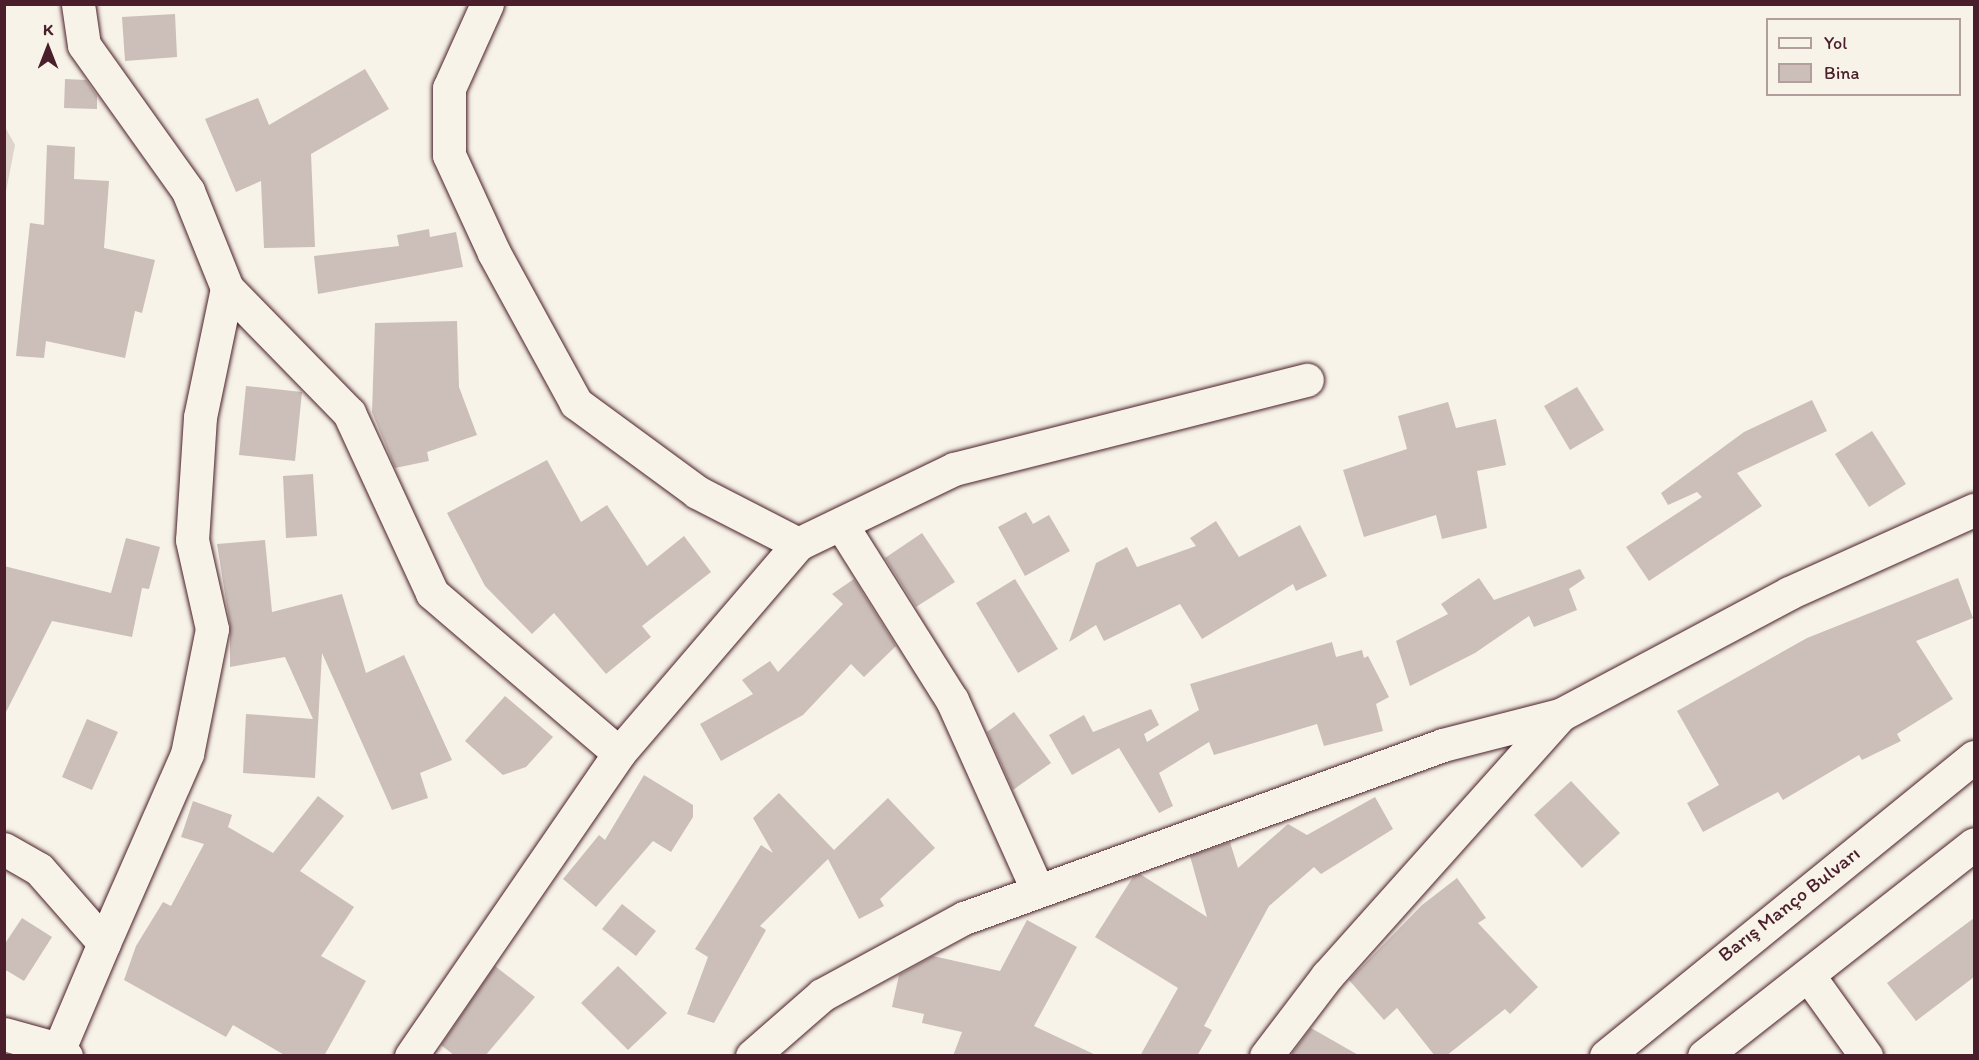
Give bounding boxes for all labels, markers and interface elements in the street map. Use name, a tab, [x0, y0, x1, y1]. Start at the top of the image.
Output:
north arrow	[18, 18, 78, 78]
legend	[1766, 18, 1961, 96]
text: K	[43, 20, 53, 39]
text: Yol	[1824, 32, 1847, 54]
text: Bina	[1824, 62, 1859, 84]
street label: Barış Manço Bulvarı	[1713, 841, 1865, 967]

